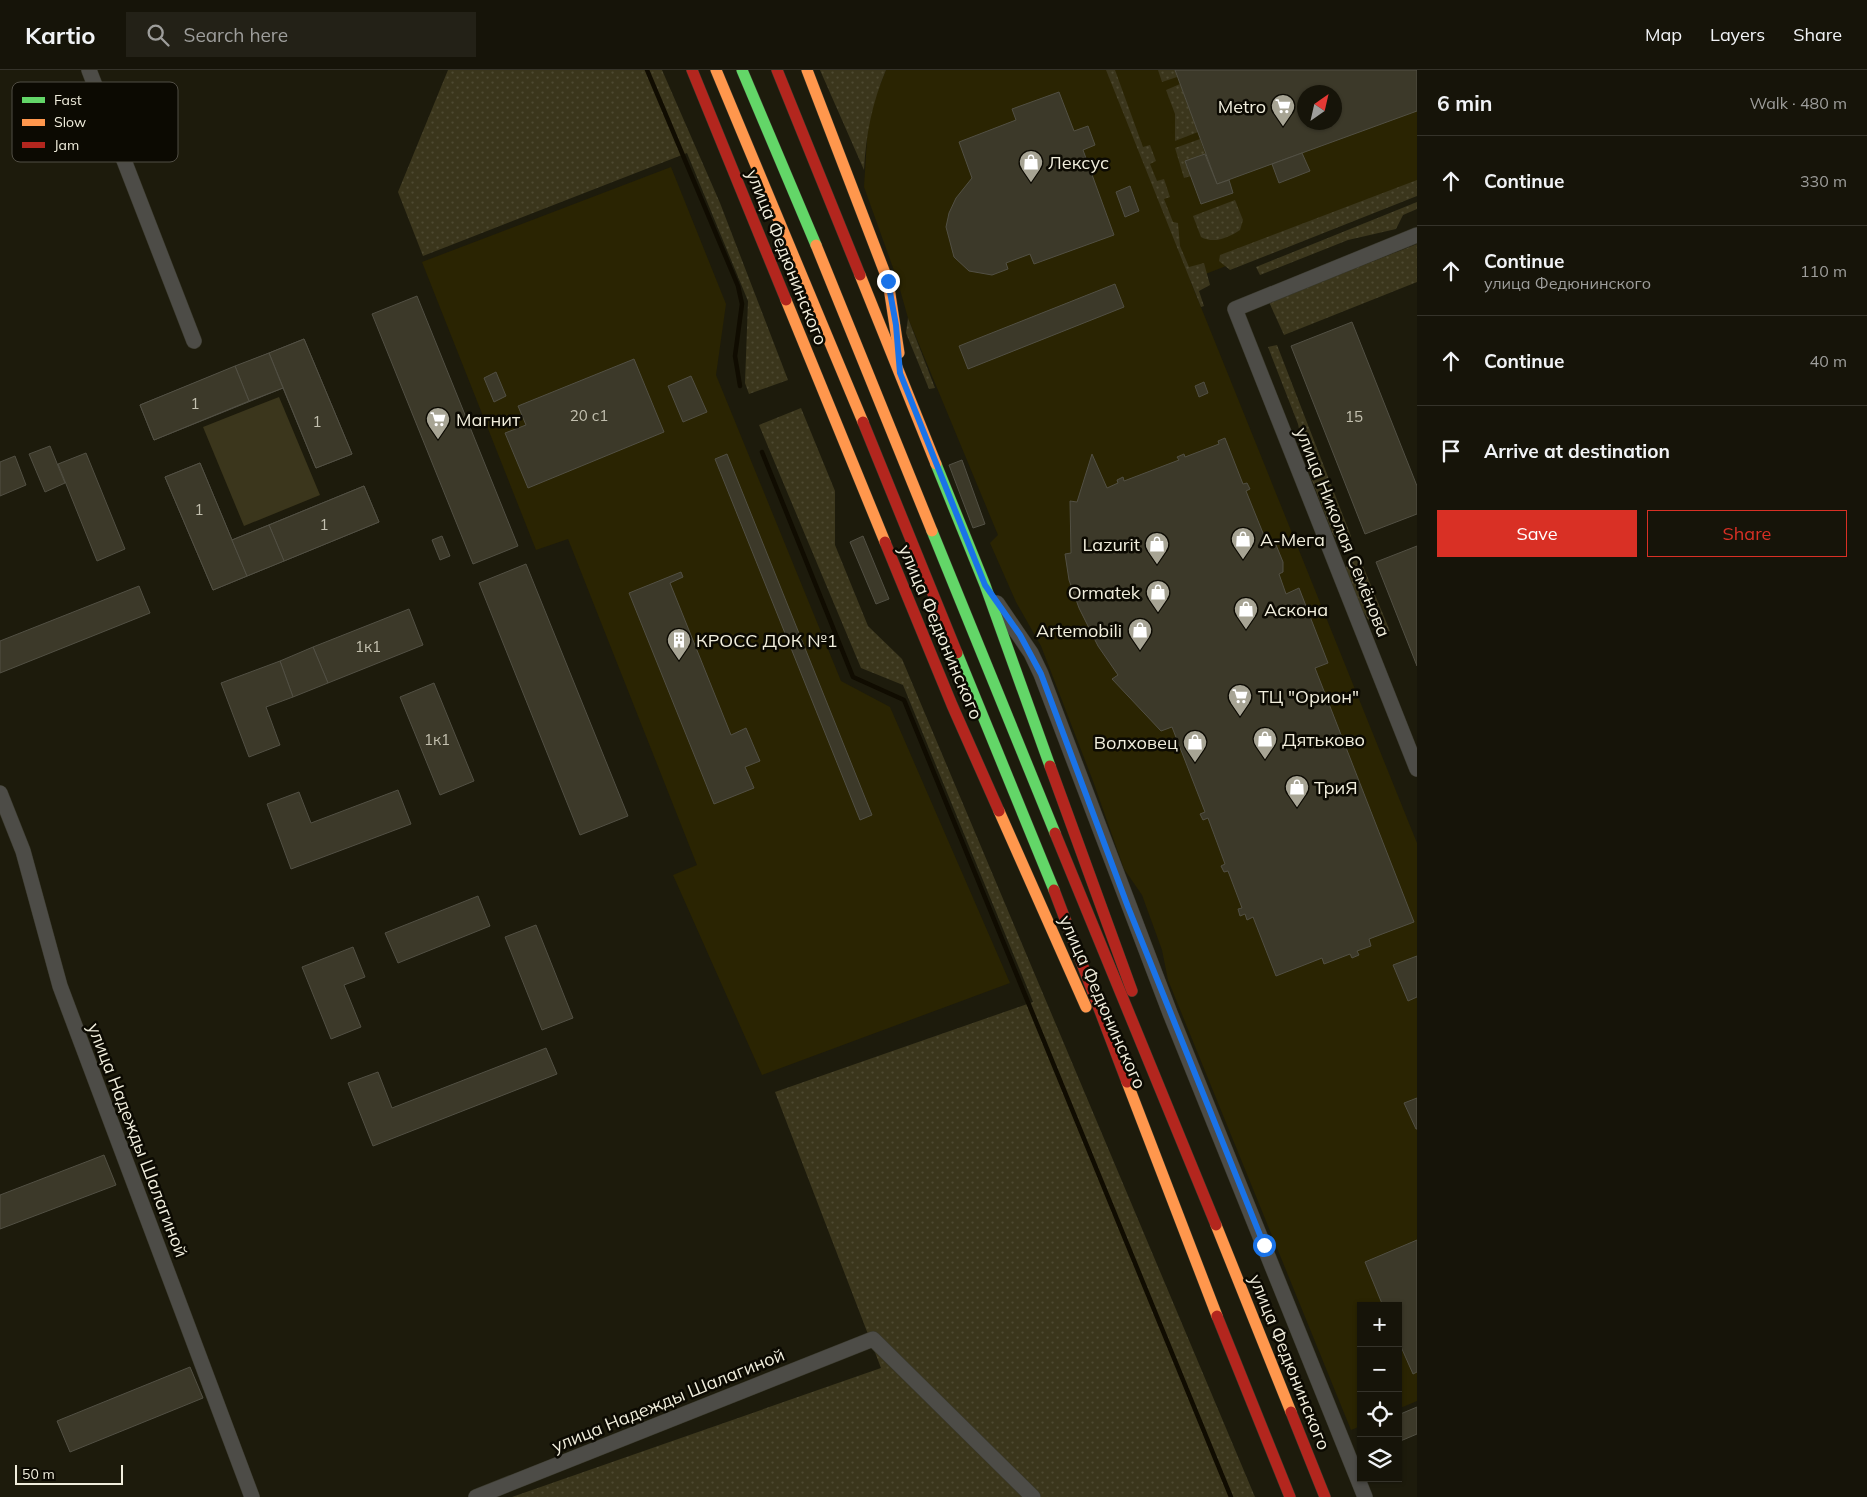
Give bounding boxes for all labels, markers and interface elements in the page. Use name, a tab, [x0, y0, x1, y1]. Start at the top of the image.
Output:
search box	[126, 12, 476, 57]
text: Kartio	[25, 20, 96, 50]
icon: search	[144, 21, 172, 49]
text: Search here	[184, 23, 288, 47]
text: Map	[1645, 23, 1682, 46]
text: Layers	[1710, 23, 1765, 46]
text: Share	[1793, 23, 1842, 46]
legend	[12, 82, 178, 162]
north arrow	[1297, 85, 1342, 130]
text: 6 min	[1437, 90, 1492, 116]
text: Fast	[54, 91, 82, 109]
supermarket icon: Metro	[1270, 93, 1296, 127]
text: Walk · 480 m	[1749, 93, 1847, 113]
place label: Metro	[1218, 95, 1266, 118]
text: Slow	[54, 113, 86, 131]
text: Jam	[54, 136, 79, 154]
shop icon: Лексус	[1018, 149, 1044, 183]
place label: Лексус	[1048, 151, 1109, 174]
street label: улица Федюнинского	[741, 166, 833, 348]
icon: ahead	[1437, 167, 1465, 195]
text: Continue	[1484, 169, 1564, 193]
text: 330 m	[1800, 171, 1847, 191]
text: Continue	[1484, 249, 1564, 273]
icon: ahead	[1437, 257, 1465, 285]
text: 110 m	[1800, 261, 1847, 281]
route end	[877, 270, 900, 293]
text: улица Федюнинского	[1484, 273, 1651, 293]
icon: ahead	[1437, 347, 1465, 375]
text: Continue	[1484, 349, 1564, 373]
text: 40 m	[1810, 351, 1847, 371]
house number: 1	[190, 394, 200, 413]
supermarket icon: Магнит	[425, 406, 451, 440]
house number: 20 с1	[570, 406, 608, 425]
house number: 15	[1345, 407, 1363, 426]
place label: Магнит	[456, 408, 521, 431]
house number: 1	[312, 412, 322, 431]
street label: улица Николая Семёнова	[1290, 424, 1396, 640]
icon: arrive	[1437, 437, 1465, 465]
text: Arrive at destination	[1484, 439, 1670, 463]
house number: 1	[194, 500, 204, 519]
button: Save	[1437, 510, 1637, 557]
button: Share	[1647, 510, 1847, 557]
house number: 1	[319, 515, 329, 534]
shop icon: А-Мега	[1230, 526, 1256, 560]
place label: А-Мега	[1260, 528, 1325, 551]
shop icon: Lazurit	[1144, 531, 1170, 565]
place label: Lazurit	[1083, 533, 1140, 556]
street label: улица Федюнинского	[894, 541, 988, 723]
shop icon: Ormatek	[1145, 579, 1171, 613]
place label: Ormatek	[1068, 581, 1141, 604]
shop icon: Аскона	[1233, 596, 1259, 630]
place label: Аскона	[1264, 598, 1328, 621]
shop icon: Artemobili	[1127, 617, 1153, 651]
place label: Artemobili	[1036, 619, 1122, 642]
building icon: КРОСС ДОК №1	[666, 627, 692, 661]
place label: КРОСС ДОК №1	[696, 629, 838, 652]
house number: 1к1	[355, 637, 381, 656]
supermarket icon: ТЦ "Орион"	[1227, 683, 1253, 717]
place label: ТЦ "Орион"	[1258, 685, 1359, 708]
shop icon: Дятьково	[1252, 726, 1278, 760]
place label: Дятьково	[1282, 728, 1365, 751]
shop icon: Волховец	[1182, 729, 1208, 763]
house number: 1к1	[424, 730, 450, 749]
place label: Волховец	[1094, 731, 1178, 754]
shop icon: ТриЯ	[1284, 774, 1310, 808]
place label: ТриЯ	[1314, 776, 1358, 799]
street label: улица Федюнинского	[1054, 912, 1152, 1092]
street label: улица Надежды Шалагиной	[83, 1020, 193, 1260]
route start	[1253, 1234, 1276, 1257]
street label: улица Федюнинского	[1244, 1271, 1336, 1453]
map controls	[1357, 1302, 1402, 1482]
button: +	[1357, 1302, 1402, 1347]
street label: улица Надежды Шалагиной	[548, 1343, 788, 1457]
button: −	[1357, 1347, 1402, 1392]
button: locate	[1357, 1392, 1402, 1437]
button: layers	[1357, 1437, 1402, 1482]
scale bar	[15, 1462, 122, 1485]
text: 50 m	[22, 1465, 55, 1483]

